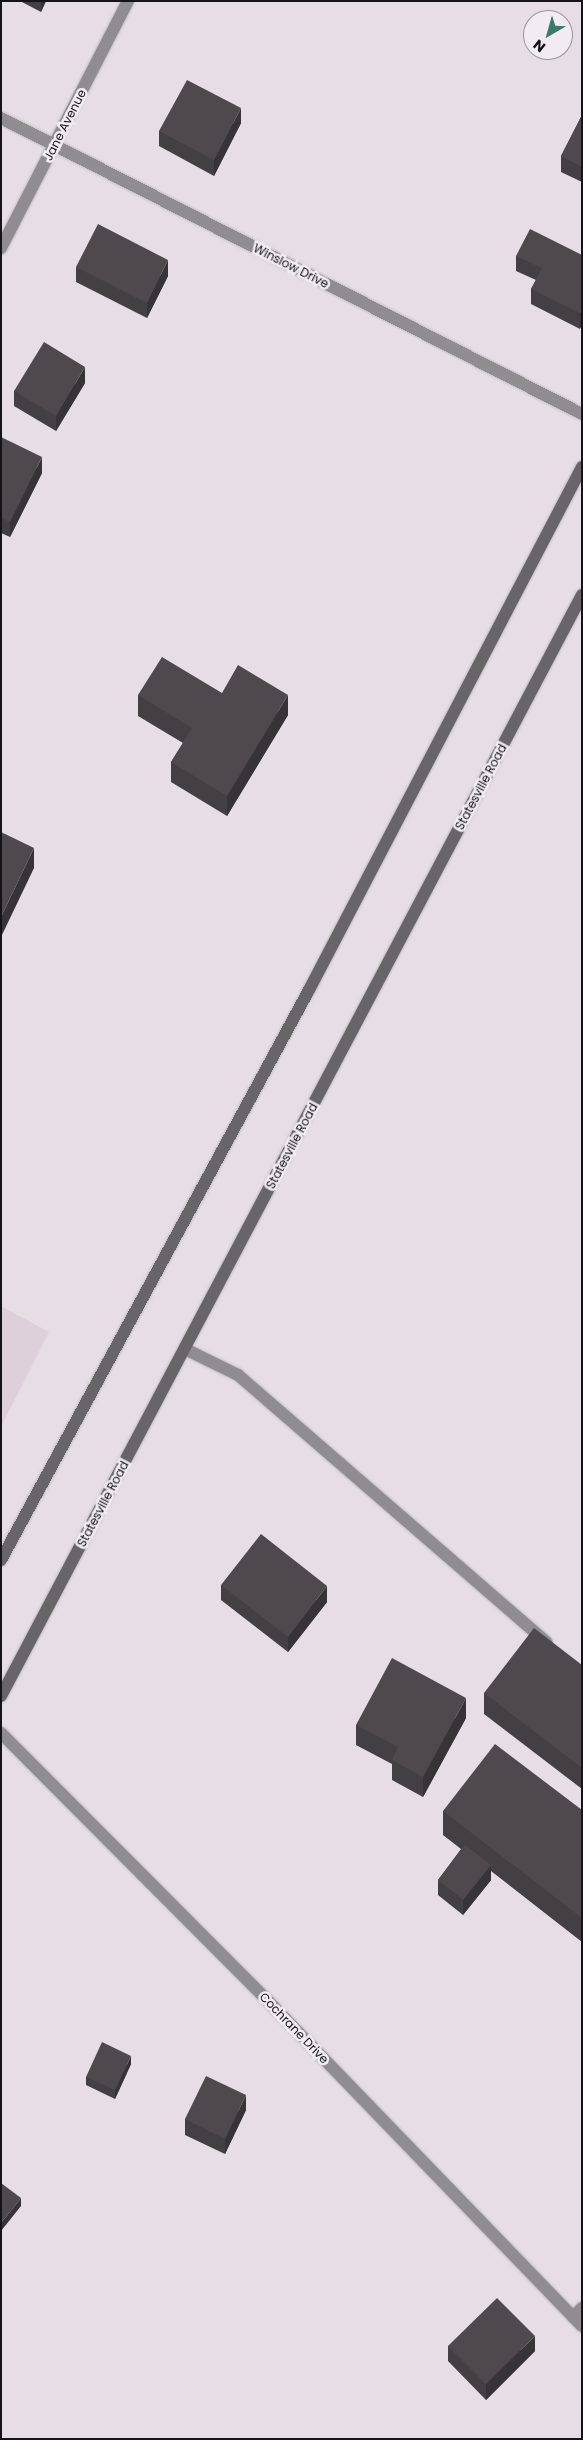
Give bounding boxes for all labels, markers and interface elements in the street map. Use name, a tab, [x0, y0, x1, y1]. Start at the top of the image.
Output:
north arrow	[523, 10, 573, 60]
text: N	[529, 35, 550, 57]
street label: Jane Avenue	[41, 87, 89, 163]
street label: Winslow Drive	[251, 241, 331, 291]
street label: Statesville Road	[452, 742, 510, 832]
street label: Statesville Road	[263, 1101, 321, 1191]
street label: Statesville Road	[74, 1459, 132, 1549]
street label: Cochrane Drive	[257, 1990, 331, 2066]

